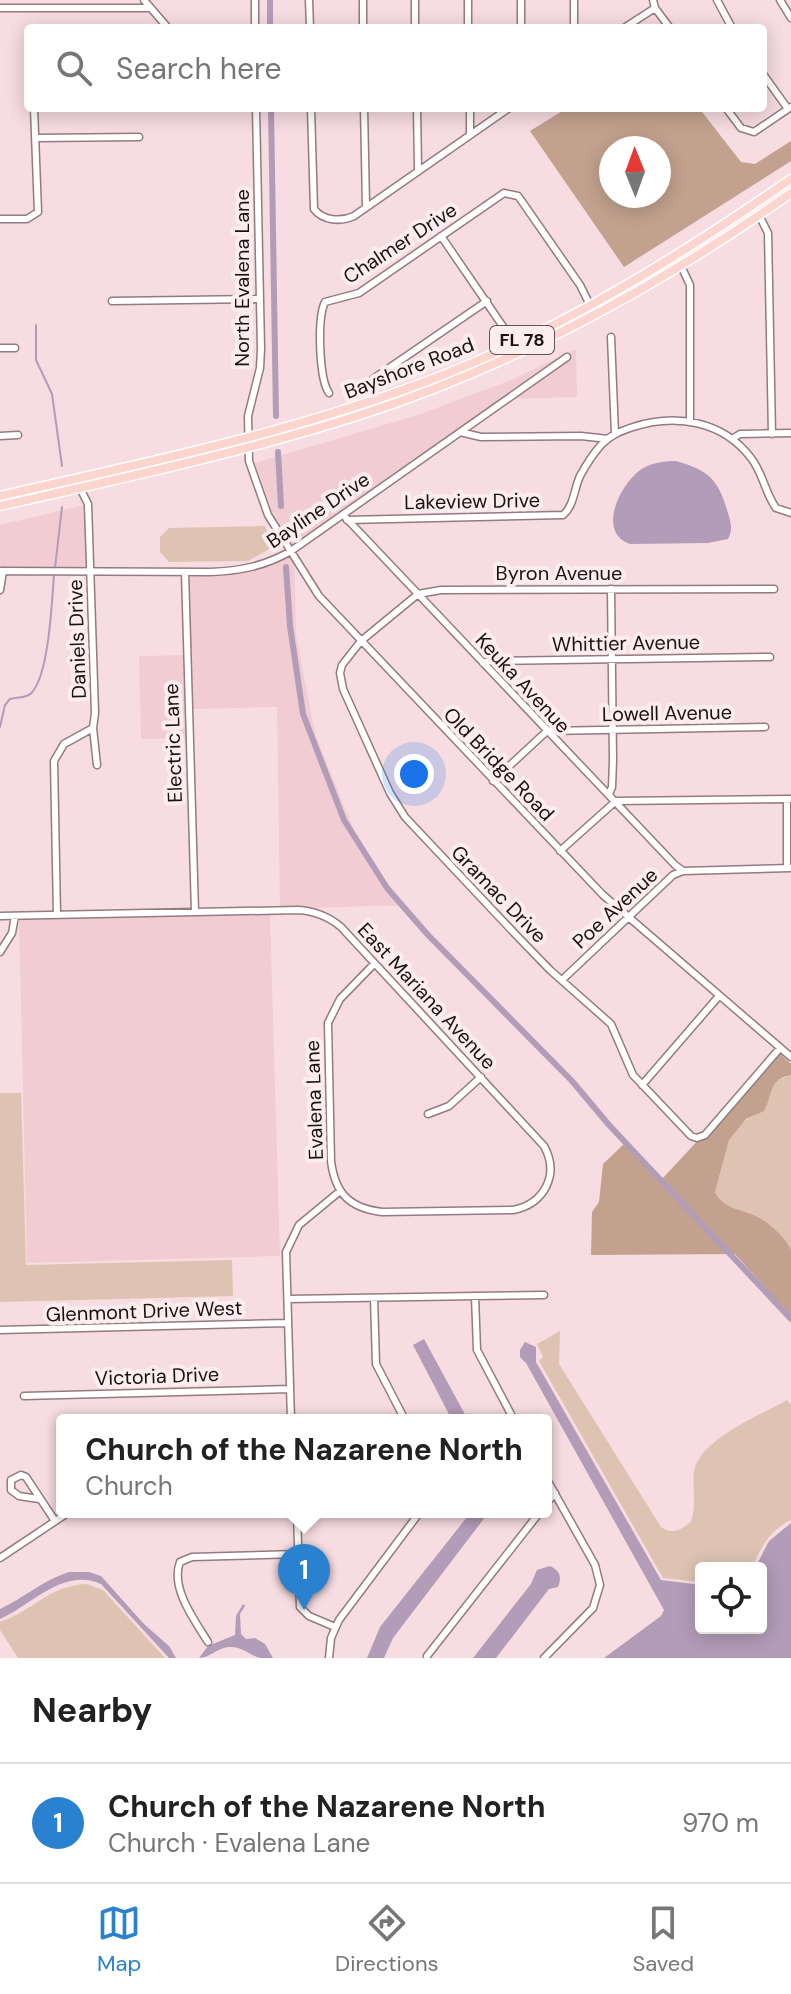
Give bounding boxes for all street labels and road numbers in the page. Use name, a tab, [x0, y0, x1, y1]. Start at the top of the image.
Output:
street label: North Evalena Lane	[229, 189, 255, 367]
street label: Chalmer Drive	[338, 197, 462, 289]
road number: FL 78	[490, 326, 554, 354]
street label: Bayshore Road	[340, 331, 478, 405]
street label: Bayline Drive	[262, 466, 374, 554]
street label: Lakeview Drive	[404, 487, 540, 515]
street label: Byron Avenue	[496, 560, 622, 586]
street label: Daniels Drive	[62, 579, 92, 699]
street label: Keuka Avenue	[470, 627, 576, 739]
street label: Whittier Avenue	[552, 629, 700, 657]
street label: Electric Lane	[158, 683, 188, 803]
street label: Lowell Avenue	[602, 699, 732, 727]
street label: Old Bridge Road	[438, 702, 560, 826]
street label: Gramac Drive	[446, 840, 552, 948]
street label: Poe Avenue	[567, 862, 663, 954]
street label: East Mariana Avenue	[352, 917, 502, 1075]
street label: Evalena Lane	[299, 1040, 329, 1160]
street label: Glenmont Drive West	[45, 1295, 243, 1327]
street label: Victoria Drive	[94, 1361, 220, 1391]

